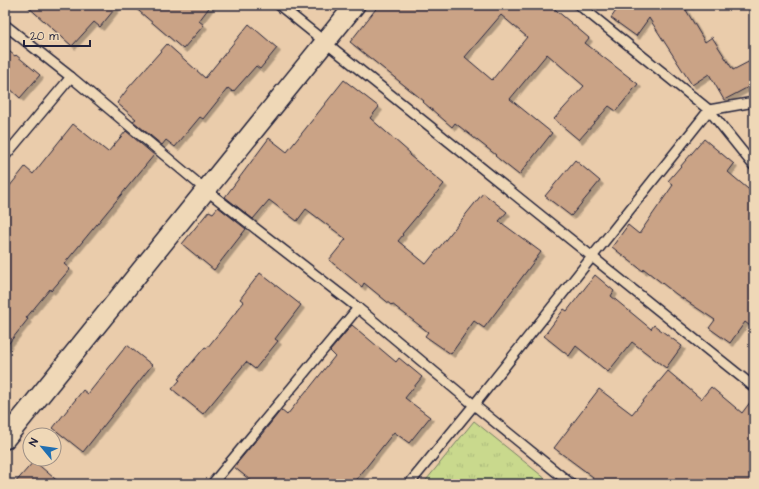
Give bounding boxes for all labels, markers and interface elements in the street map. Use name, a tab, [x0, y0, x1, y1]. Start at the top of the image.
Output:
scale bar	[24, 22, 90, 48]
text: 20 m	[30, 28, 59, 45]
north arrow	[22, 427, 62, 467]
text: N	[25, 436, 42, 449]

